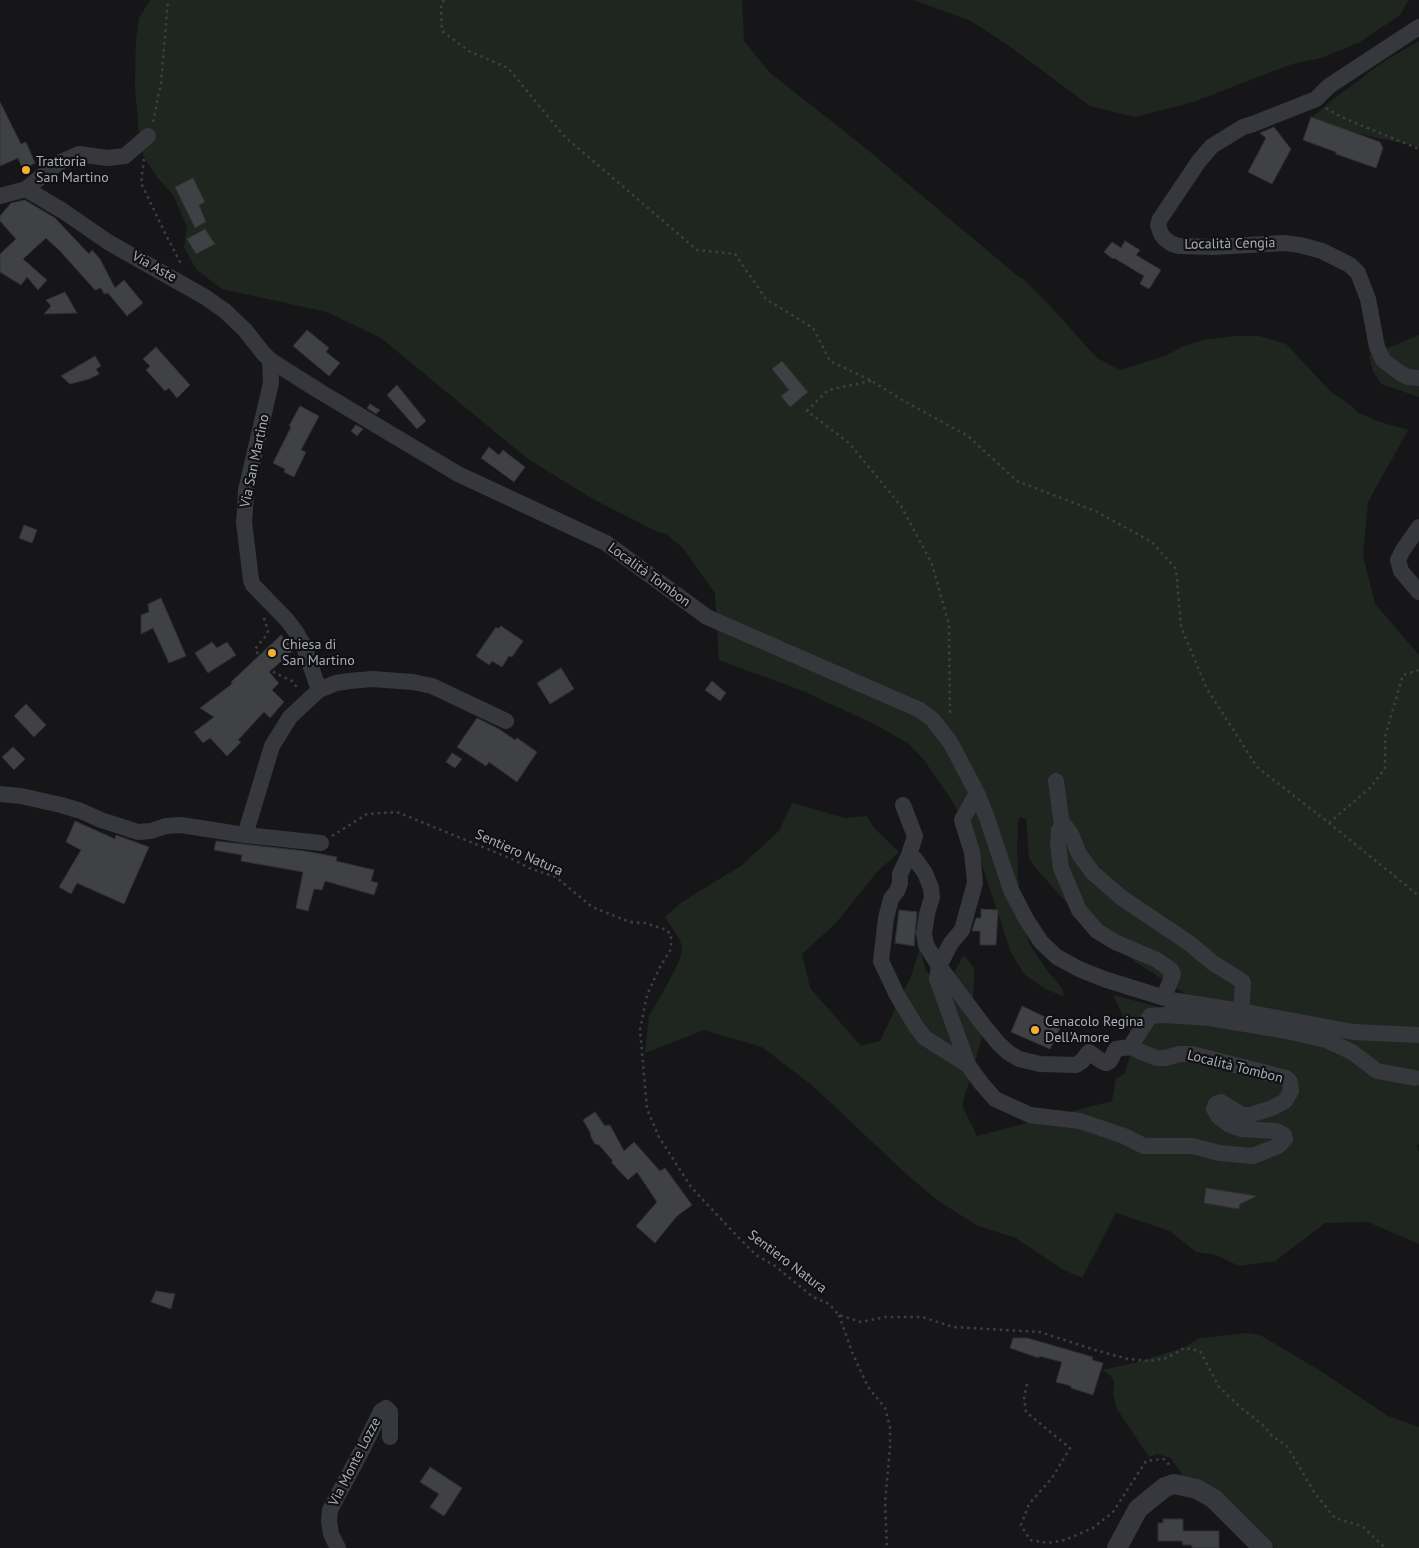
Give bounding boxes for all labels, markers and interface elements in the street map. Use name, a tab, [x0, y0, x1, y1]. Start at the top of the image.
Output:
place label: Trattoria San Martino	[36, 154, 109, 186]
marker: Trattoria San Martino	[20, 164, 32, 176]
street label: Località Cengia	[1184, 235, 1276, 253]
street label: Via Aste	[129, 248, 179, 286]
street label: Via San Martino	[237, 413, 273, 509]
street label: Località Tombon	[604, 539, 694, 611]
place label: Chiesa di San Martino	[282, 637, 355, 670]
marker: Chiesa di San Martino	[266, 647, 278, 659]
street label: Sentiero Natura	[473, 826, 565, 880]
place label: Cenacolo Regina Dell'Amore	[1045, 1014, 1144, 1046]
marker: Cenacolo Regina Dell'Amore	[1029, 1024, 1041, 1036]
street label: Località Tombon	[1185, 1047, 1285, 1087]
street label: Sentiero Natura	[744, 1227, 830, 1297]
street label: Via Monte Lozze	[325, 1415, 385, 1509]

